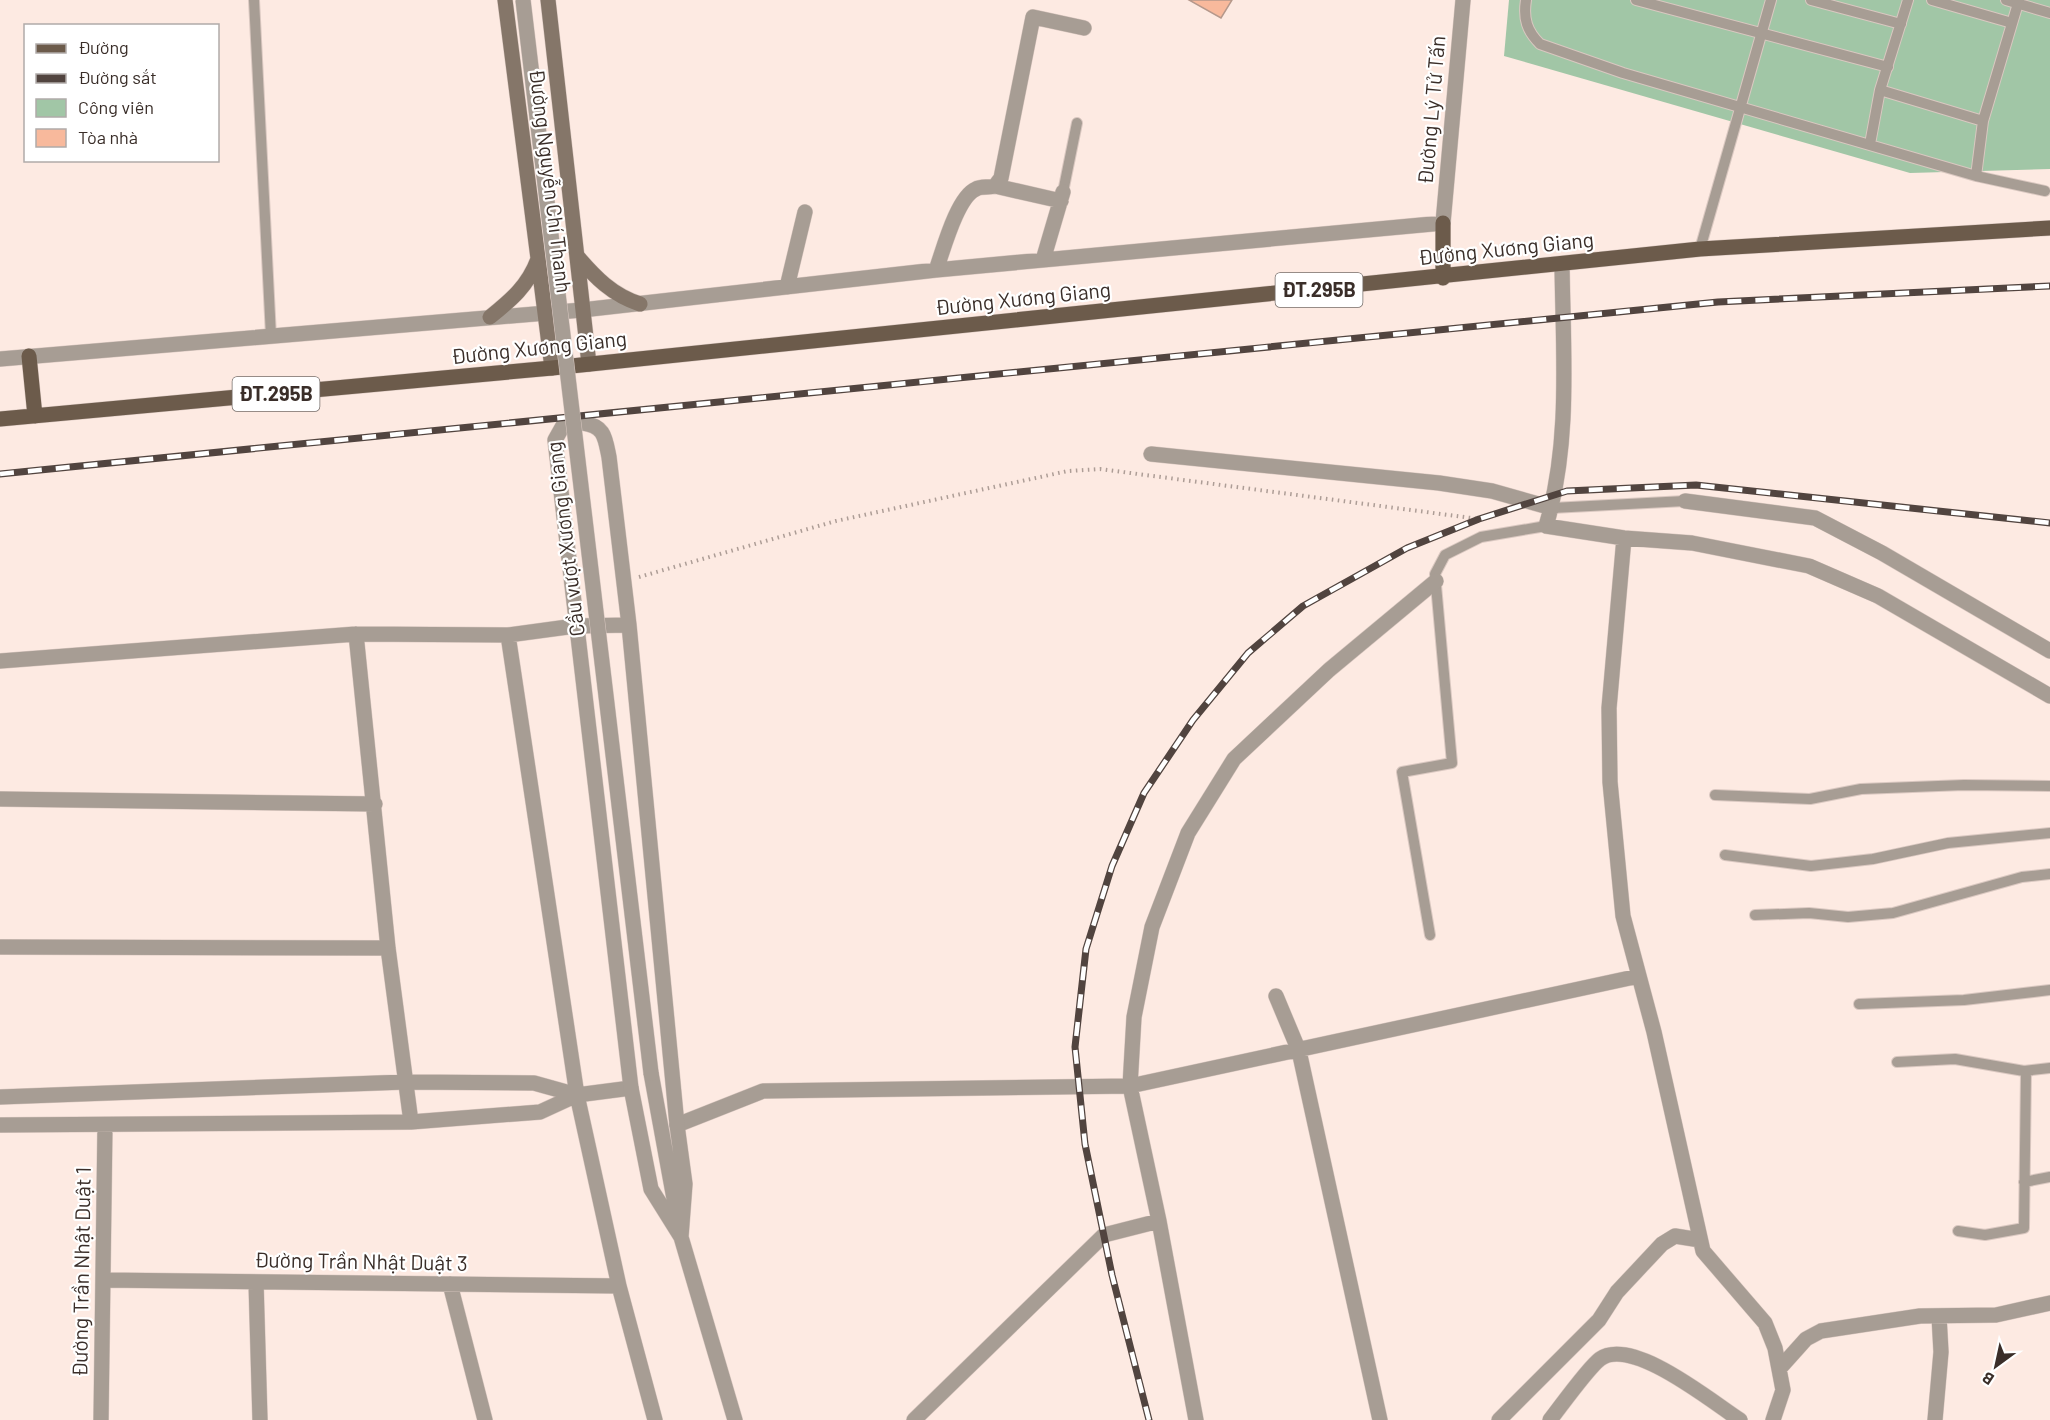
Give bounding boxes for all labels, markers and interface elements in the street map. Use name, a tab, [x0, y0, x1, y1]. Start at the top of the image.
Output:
legend	[24, 24, 219, 162]
street label: Đường Lý Tử Tấn	[1412, 34, 1449, 185]
text: Đường	[78, 36, 129, 58]
text: Đường sắt	[78, 66, 157, 88]
street label: Đường Nguyễn Chí Thanh	[525, 67, 578, 294]
text: Công viên	[78, 96, 154, 118]
text: Tòa nhà	[78, 126, 138, 148]
street label: Đường Xương Giang	[1417, 226, 1595, 269]
road number: ĐT.295B	[1276, 273, 1362, 307]
street label: Đường Xương Giang	[934, 276, 1112, 319]
street label: Đường Xương Giang	[450, 325, 628, 368]
road number: ĐT.295B	[232, 377, 320, 411]
street label: Cầu vượt Xương Giang	[540, 440, 589, 638]
street label: Đường Trần Nhật Duật 1	[66, 1167, 95, 1377]
street label: Đường Trần Nhật Duật 3	[254, 1246, 468, 1275]
north arrow	[1966, 1336, 2026, 1396]
text: B	[1978, 1368, 1997, 1390]

